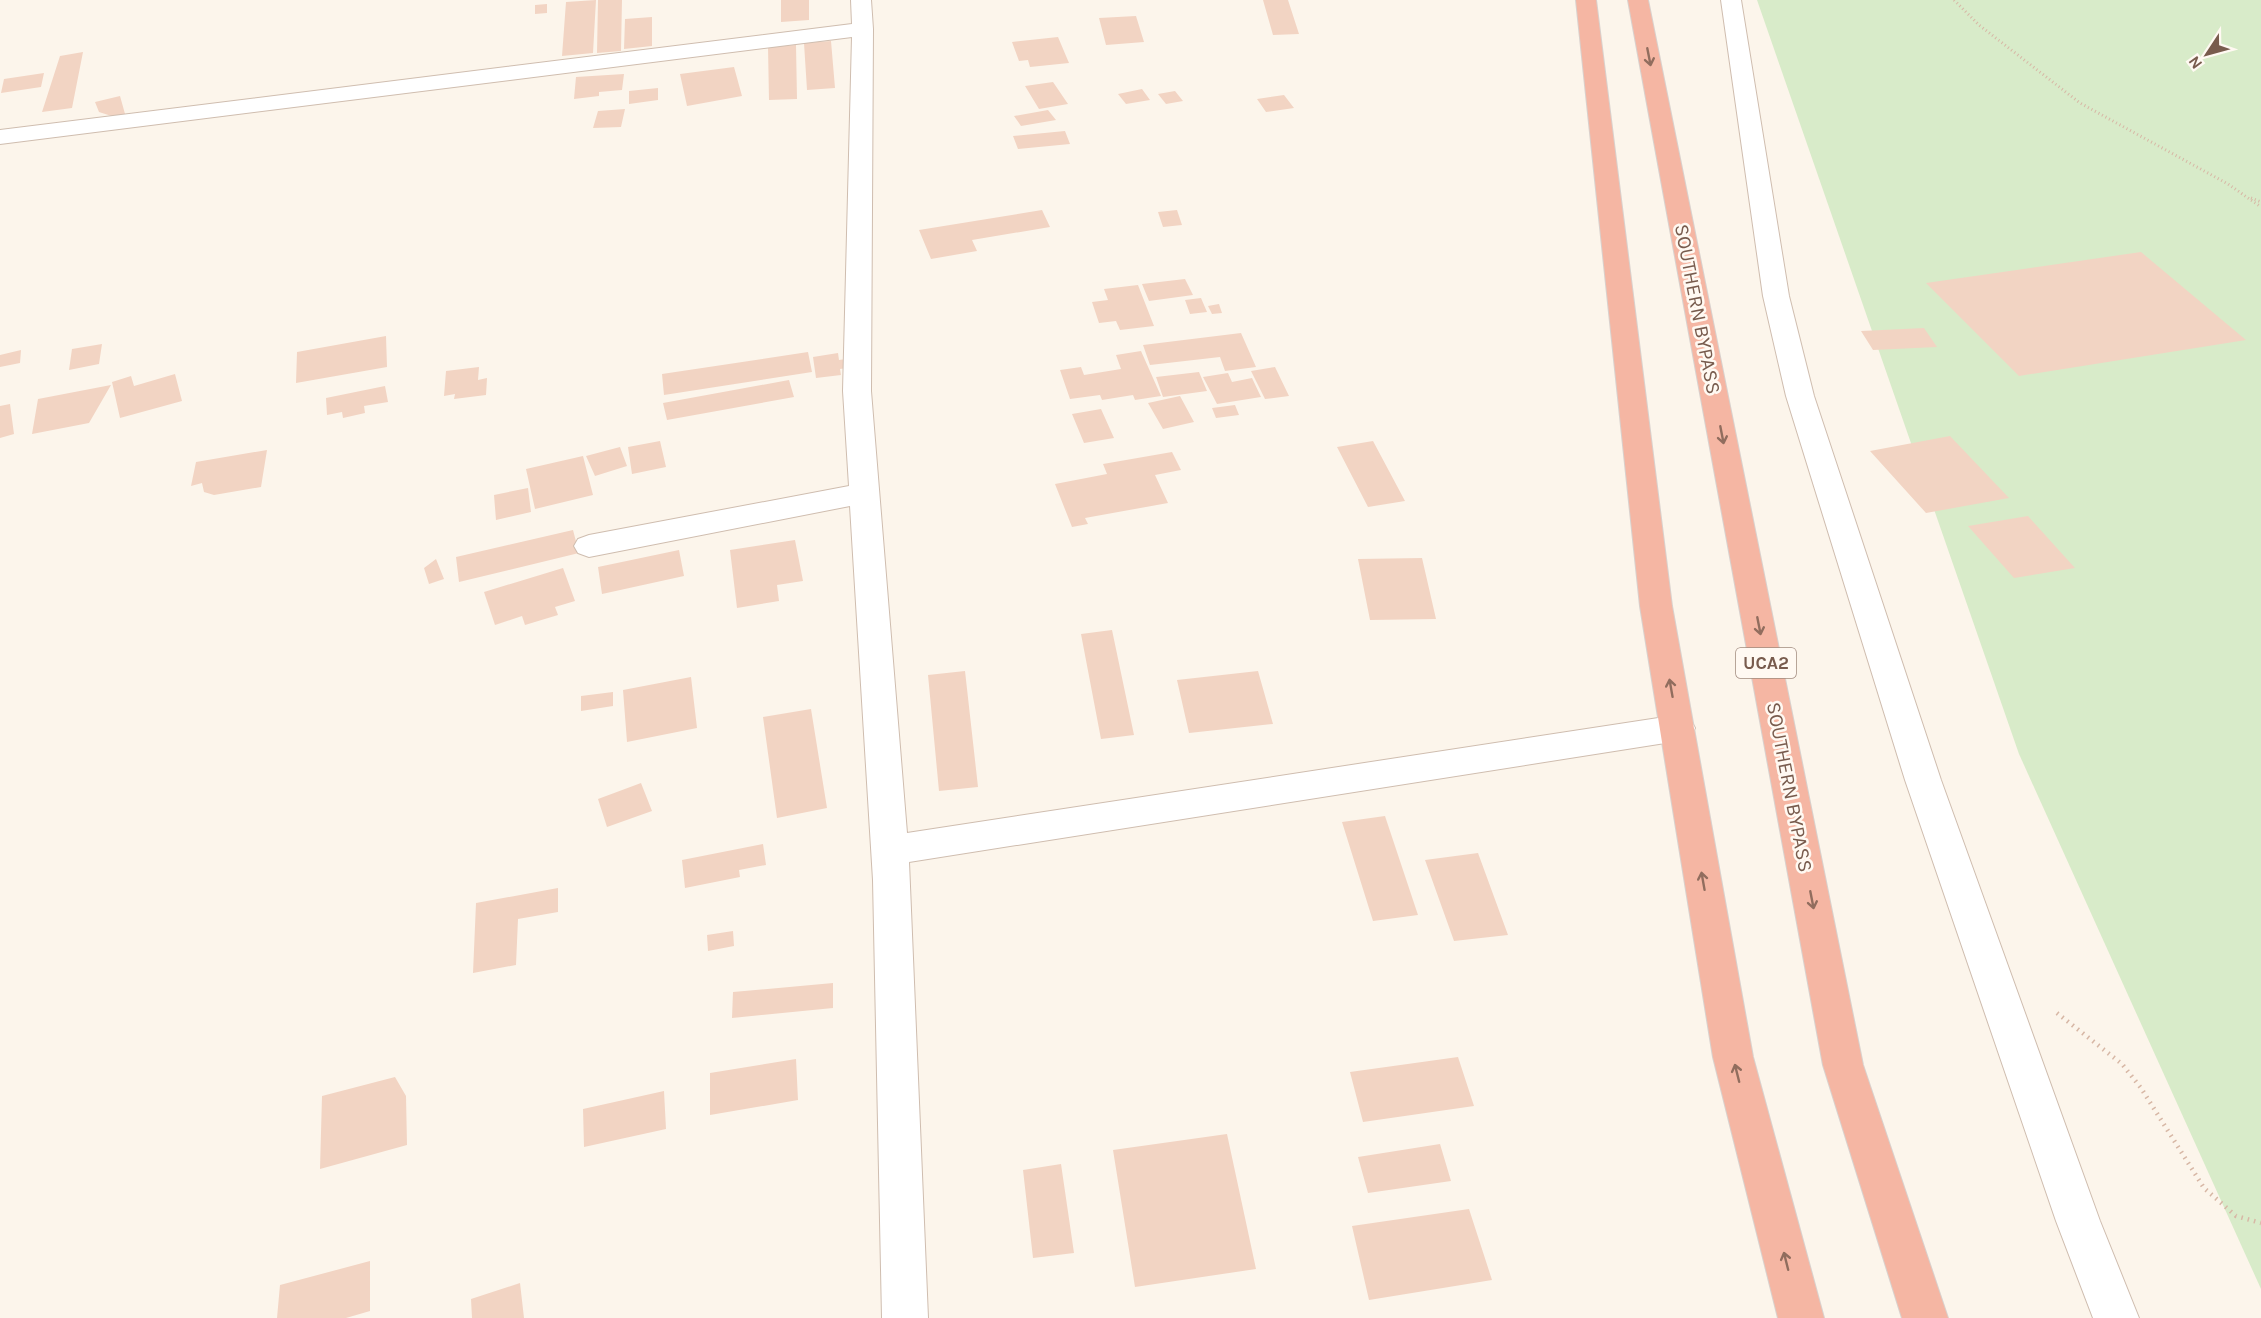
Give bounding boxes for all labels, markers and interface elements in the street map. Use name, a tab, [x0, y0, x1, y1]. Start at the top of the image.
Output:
north arrow	[2177, 24, 2237, 84]
one-way arrow	[1644, 47, 1655, 67]
text: N	[2184, 52, 2206, 73]
street label: SOUTHERN BYPASS	[1670, 222, 1725, 396]
one-way arrow	[1717, 424, 1728, 444]
one-way arrow	[1754, 616, 1765, 635]
road number: UCA2	[1736, 648, 1796, 678]
one-way arrow	[1665, 679, 1676, 699]
street label: SOUTHERN BYPASS	[1762, 700, 1817, 874]
one-way arrow	[1698, 871, 1709, 891]
one-way arrow	[1807, 890, 1818, 909]
one-way arrow	[1731, 1063, 1743, 1082]
one-way arrow	[1780, 1252, 1791, 1271]

